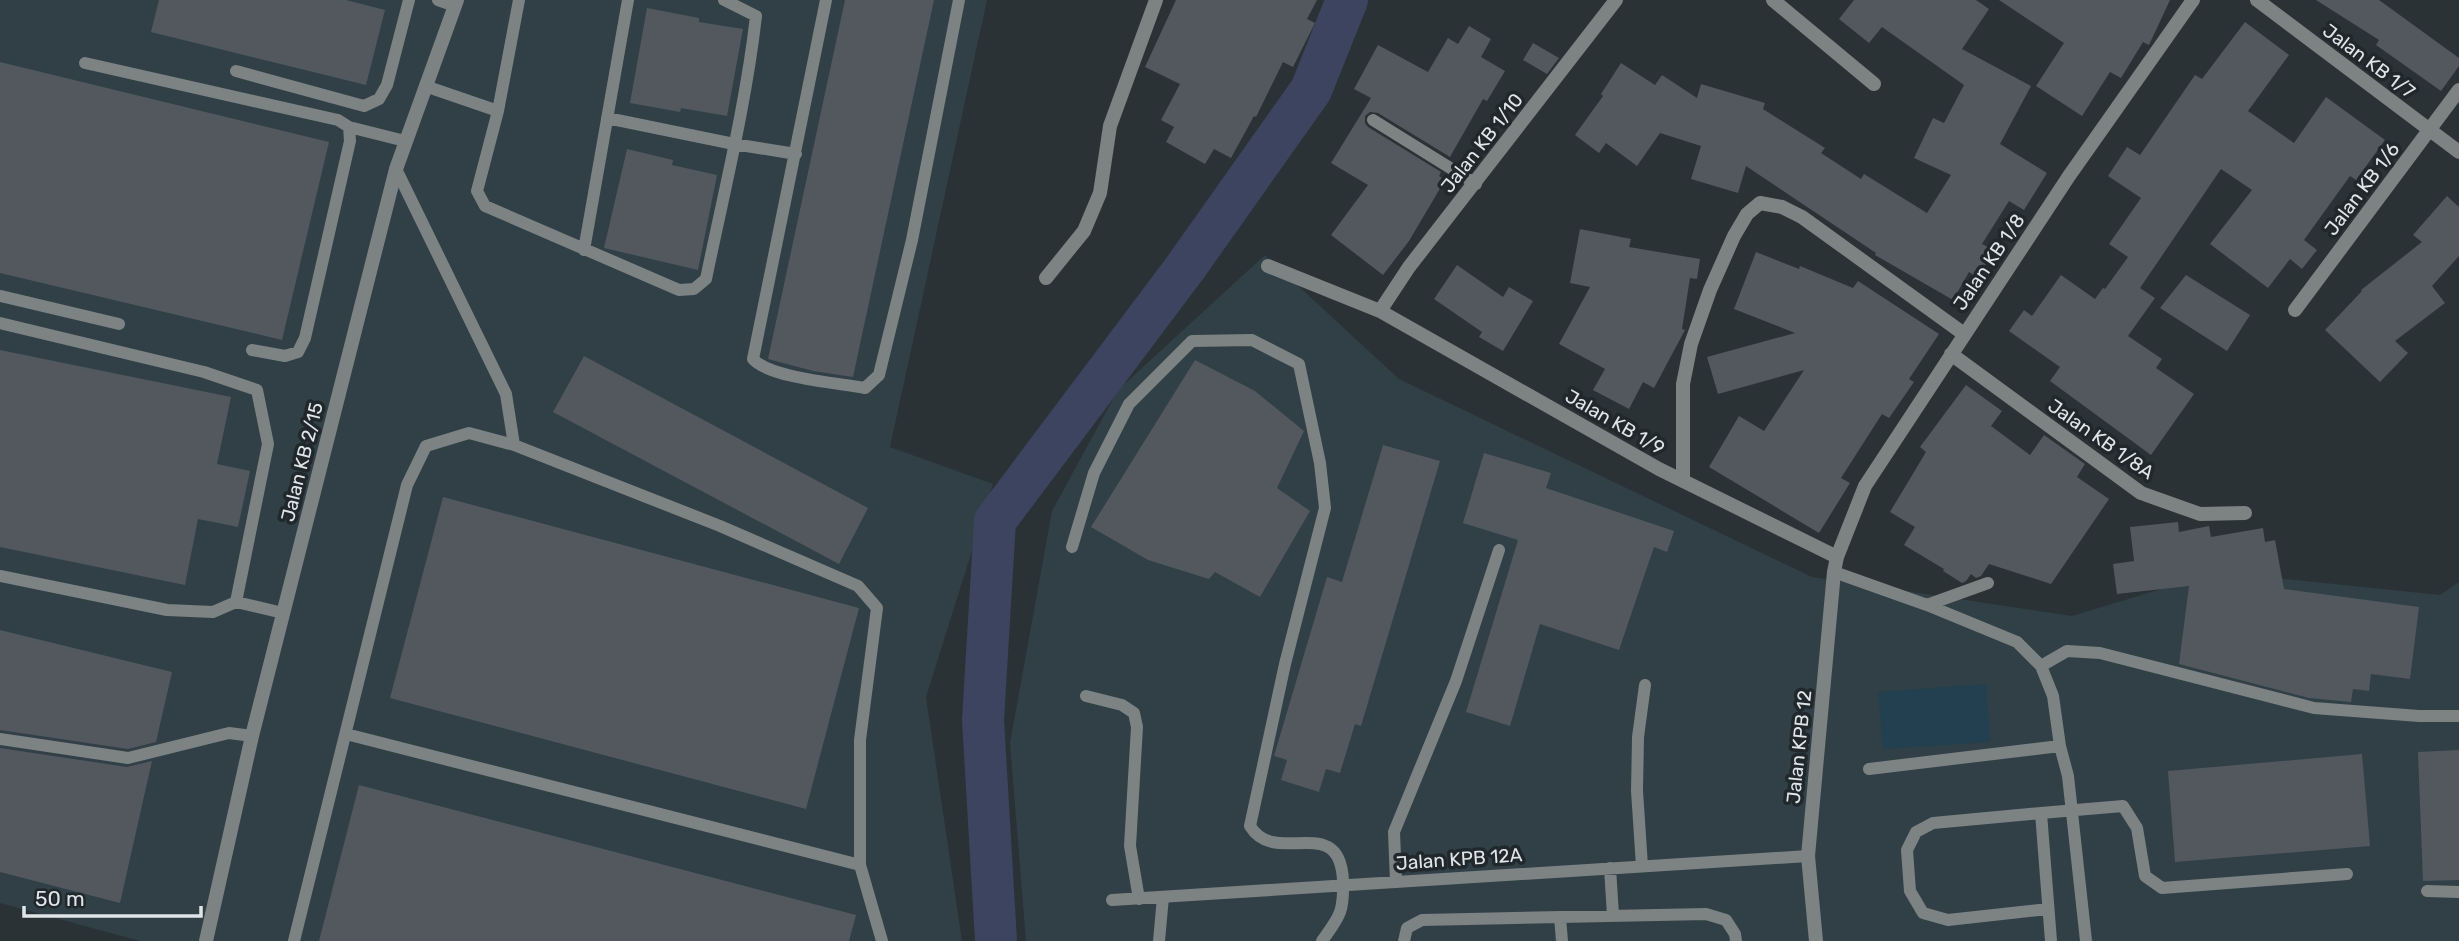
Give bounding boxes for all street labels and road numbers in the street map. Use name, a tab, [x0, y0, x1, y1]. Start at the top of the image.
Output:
street label: Jalan KB 1/7	[2318, 19, 2420, 103]
street label: Jalan KB 1/10	[1436, 89, 1528, 197]
street label: Jalan KB 1/6	[2320, 138, 2404, 240]
street label: Jalan KB 1/8	[1948, 209, 2030, 315]
street label: Jalan KB 1/9	[1561, 384, 1669, 460]
street label: Jalan KB 1/8A	[2044, 394, 2159, 484]
street label: Jalan KB 2/15	[276, 400, 328, 524]
street label: Jalan KPB 12	[1782, 689, 1816, 805]
street label: Jalan KPB 12A	[1395, 843, 1523, 875]

